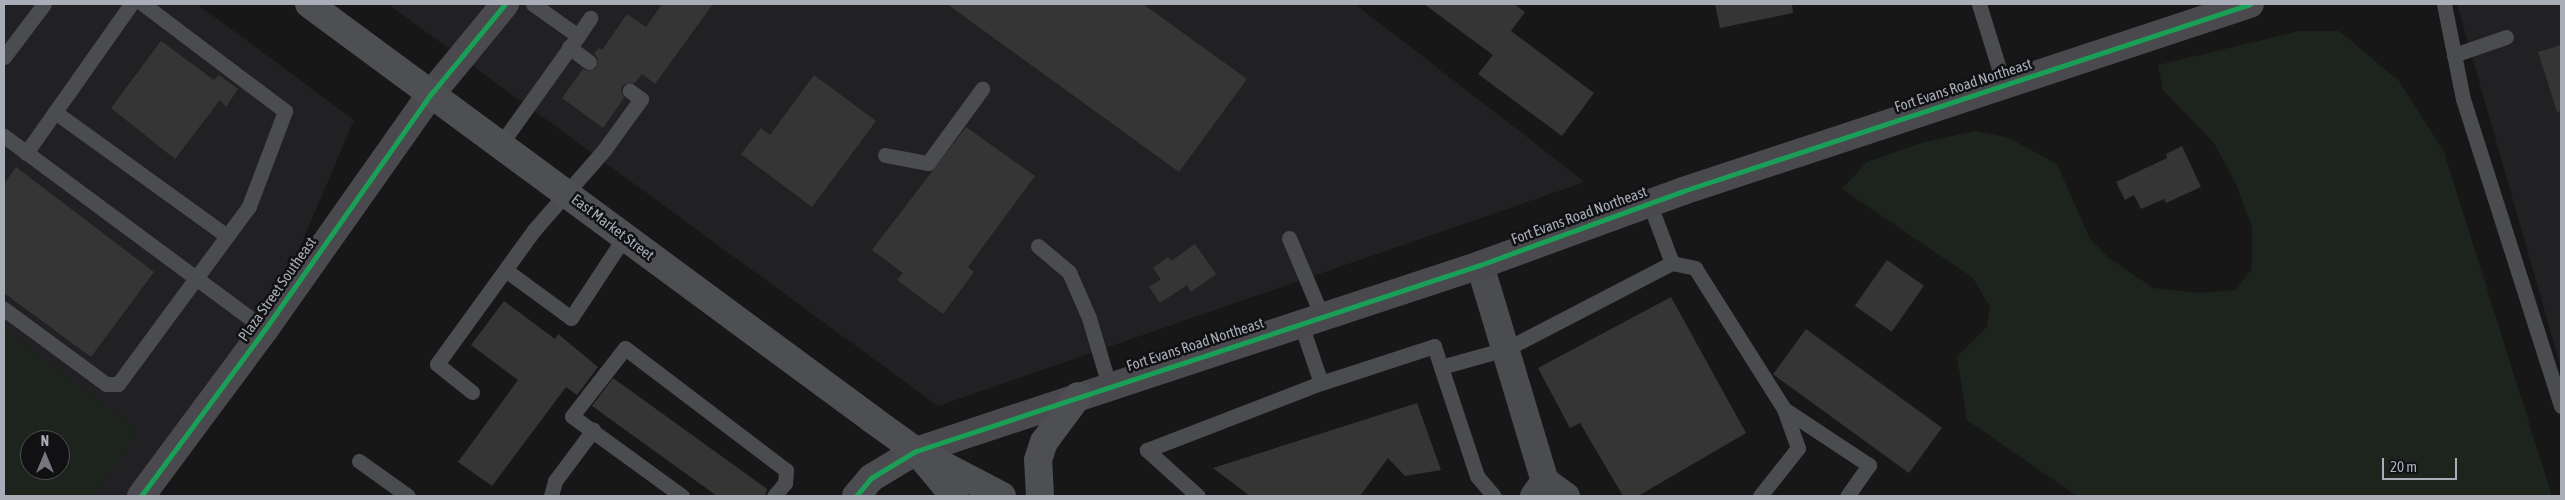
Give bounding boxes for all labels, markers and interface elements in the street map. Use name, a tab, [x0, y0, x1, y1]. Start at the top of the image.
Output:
street label: Fort Evans Road Northeast	[1892, 54, 2034, 116]
street label: Fort Evans Road Northeast	[1509, 182, 1649, 248]
street label: East Market Street	[568, 190, 658, 264]
street label: Plaza Street Southeast	[234, 233, 320, 345]
street label: Fort Evans Road Northeast	[1124, 313, 1266, 375]
north arrow	[20, 430, 70, 480]
text: N	[41, 433, 49, 449]
scale bar	[2385, 448, 2460, 480]
text: 20 m	[2390, 458, 2417, 475]

